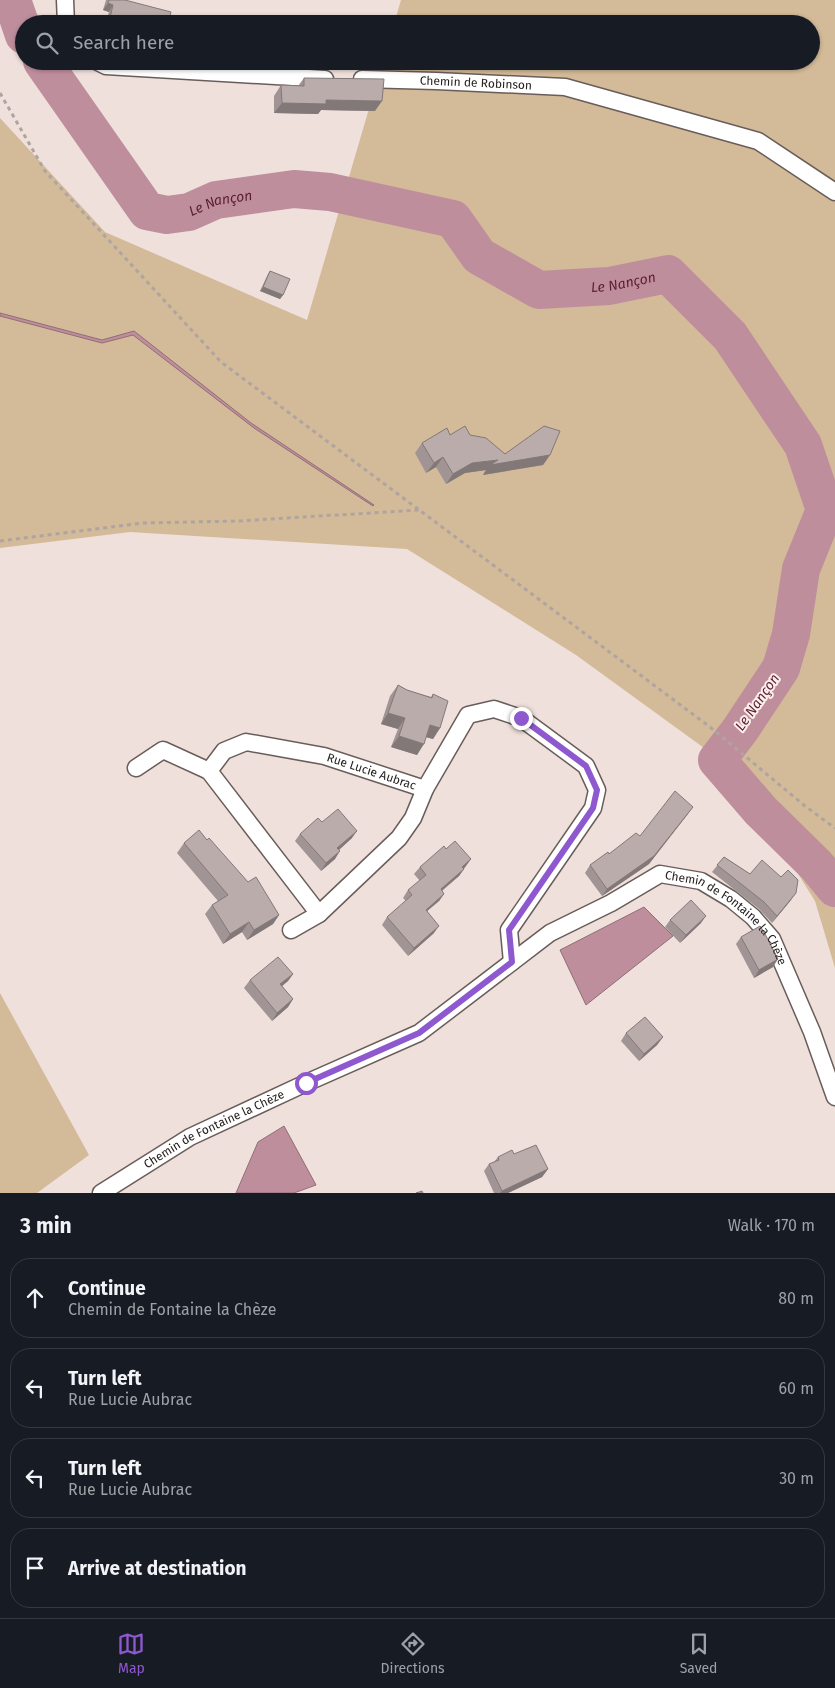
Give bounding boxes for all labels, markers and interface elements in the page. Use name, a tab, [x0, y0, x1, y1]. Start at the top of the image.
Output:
search box	[15, 15, 820, 70]
icon: search	[33, 29, 61, 57]
text: Search here	[73, 31, 174, 54]
street label: Chemin de Robinson	[420, 74, 532, 92]
water label: Le Nançon	[186, 187, 253, 220]
water label: Le Nançon	[590, 269, 657, 296]
water label: Le Nançon	[732, 671, 783, 734]
route end	[510, 707, 533, 730]
street label: Rue Lucie Aubrac	[325, 750, 418, 793]
street label: Chemin de Fontaine la Chèze	[664, 868, 789, 967]
route start	[295, 1072, 318, 1095]
street label: Chemin de Fontaine la Chèze	[141, 1087, 286, 1171]
text: 3 min	[20, 1213, 72, 1239]
text: Walk · 170 m	[728, 1216, 815, 1235]
text: Continue	[68, 1277, 146, 1300]
icon: ahead	[21, 1284, 49, 1312]
text: 80 m	[778, 1289, 814, 1308]
text: Chemin de Fontaine la Chèze	[68, 1300, 276, 1319]
text: Turn left	[68, 1367, 142, 1390]
icon: left	[21, 1374, 49, 1402]
text: 60 m	[779, 1379, 814, 1398]
text: Rue Lucie Aubrac	[68, 1390, 192, 1409]
text: Turn left	[68, 1457, 142, 1480]
icon: left	[21, 1464, 49, 1492]
text: 30 m	[779, 1469, 814, 1488]
text: Rue Lucie Aubrac	[68, 1480, 192, 1499]
icon: arrive	[21, 1554, 49, 1582]
text: Arrive at destination	[68, 1557, 247, 1580]
tab: Map	[117, 1630, 145, 1677]
tab: Directions	[380, 1630, 445, 1677]
tab: Saved	[680, 1630, 718, 1677]

